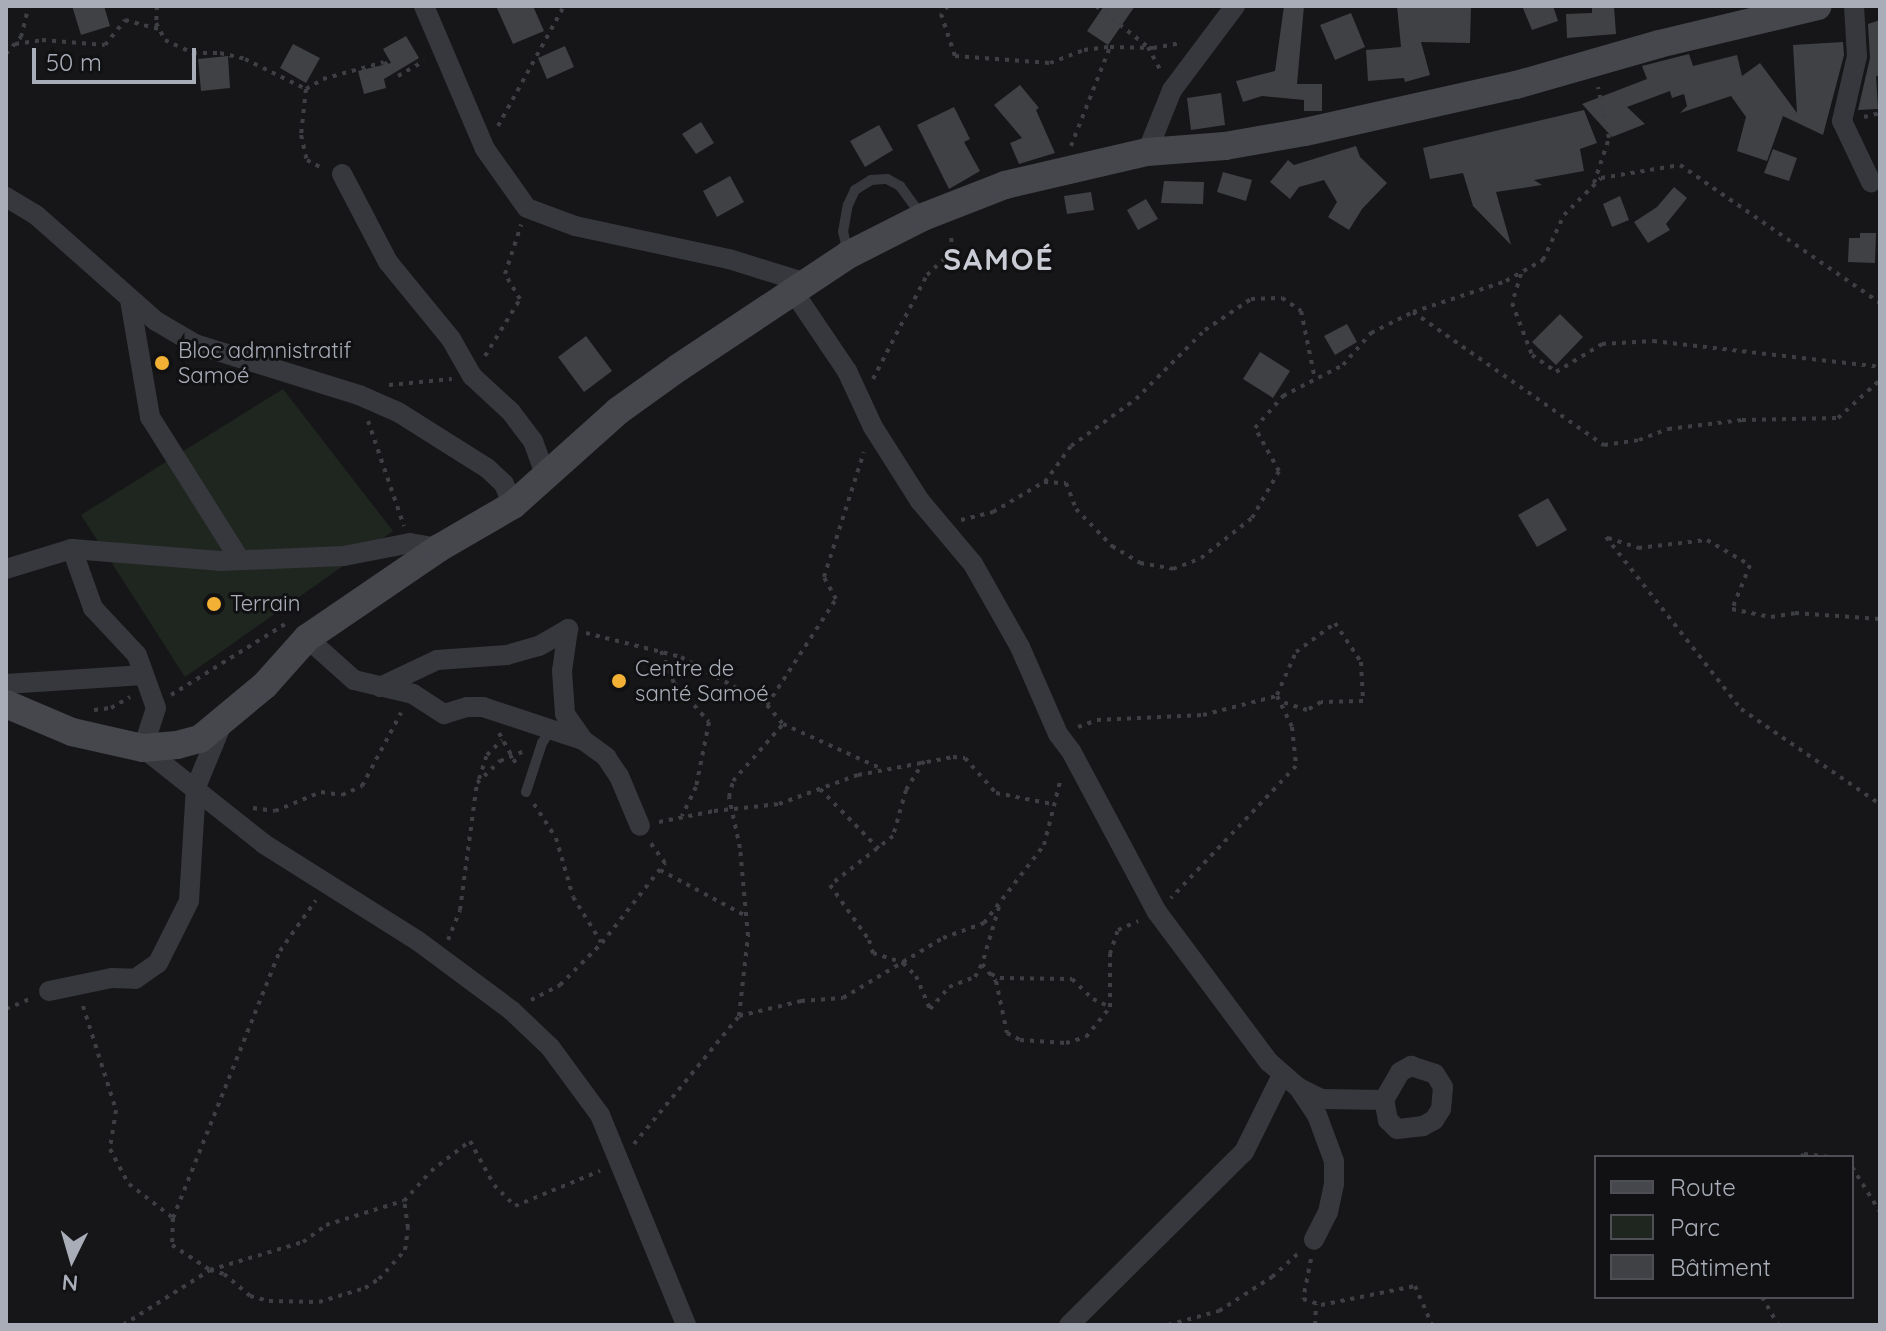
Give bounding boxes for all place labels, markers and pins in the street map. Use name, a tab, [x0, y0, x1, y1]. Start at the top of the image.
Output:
place label: Bloc admnistratif Samoé	[178, 337, 351, 388]
marker: Bloc admnistratif Samoé	[153, 354, 171, 372]
place label: Terrain	[230, 591, 301, 617]
marker: Terrain	[205, 595, 223, 613]
place label: Centre de santé Samoé	[635, 655, 769, 706]
marker: Centre de santé Samoé	[610, 672, 628, 690]

